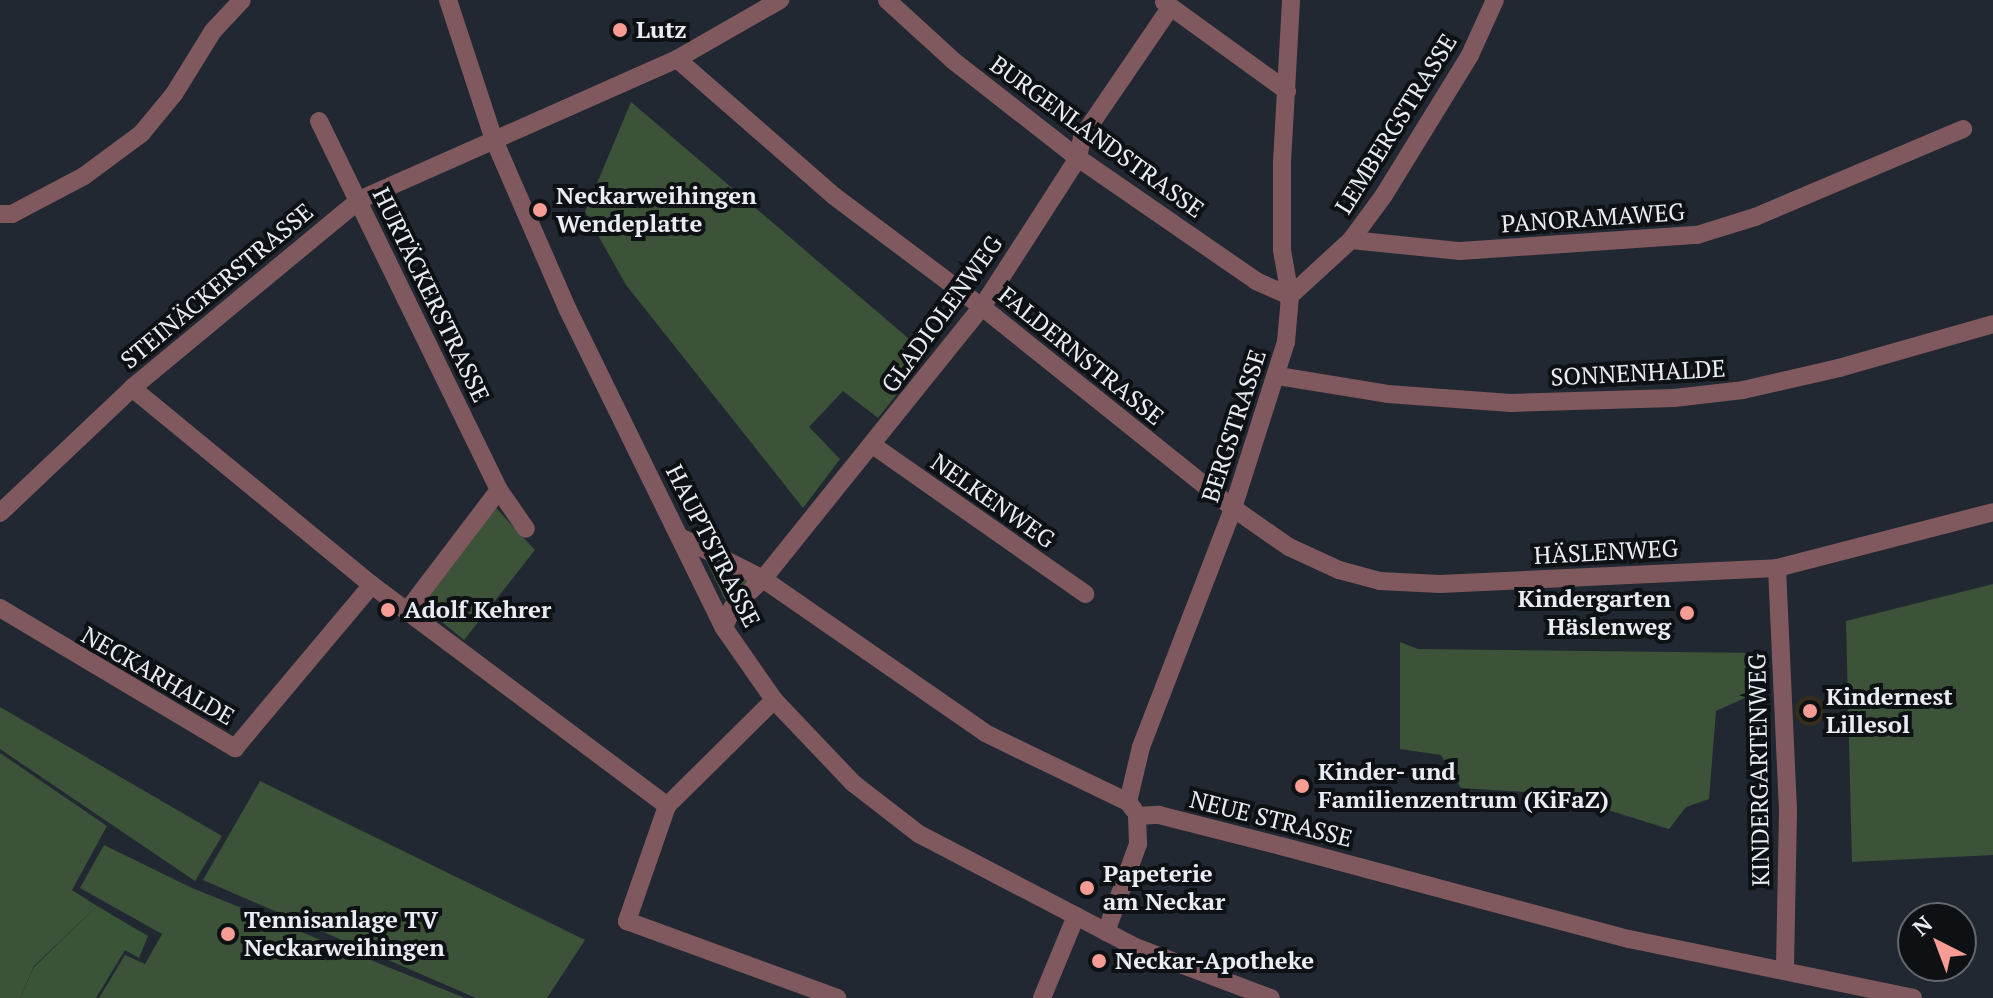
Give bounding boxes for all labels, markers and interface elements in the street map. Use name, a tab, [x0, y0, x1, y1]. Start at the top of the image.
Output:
place label: Lutz	[636, 16, 687, 44]
marker: Lutz	[611, 21, 629, 39]
street label: LEMBERGSTRASSE	[1329, 29, 1463, 219]
street label: BURGENLANDSTRASSE	[985, 50, 1209, 224]
place label: Neckarweihingen Wendeplatte	[556, 182, 757, 238]
street label: HURTÄCKERSTRASSE	[367, 183, 495, 407]
street label: STEINÄCKERSTRASSE	[115, 197, 319, 375]
street label: PANORAMAWEG	[1500, 197, 1686, 239]
marker: Neckarweihingen Wendeplatte	[531, 201, 549, 219]
street label: GLADIOLENWEG	[875, 230, 1009, 398]
street label: FALDERNSTRASSE	[993, 281, 1169, 431]
street label: BERGSTRASSE	[1196, 346, 1272, 506]
street label: SONNENHALDE	[1550, 354, 1726, 392]
street label: NELKENWEG	[925, 448, 1061, 554]
street label: HAUPTSTRASSE	[660, 460, 766, 632]
street label: HÄSLENWEG	[1533, 534, 1679, 570]
place label: Kindergarten Häslenweg	[1518, 585, 1671, 641]
place label: Adolf Kehrer	[404, 596, 551, 624]
marker: Adolf Kehrer	[379, 601, 397, 619]
marker: Kindergarten Häslenweg	[1678, 604, 1696, 622]
street label: NECKARHALDE	[76, 621, 240, 731]
street label: KINDERGARTENWEG	[1743, 653, 1775, 887]
place label: Kindernest Lillesol	[1826, 683, 1953, 739]
marker: Kindernest Lillesol	[1801, 702, 1819, 720]
place label: Kinder- und Familienzentrum (KiFaZ)	[1318, 758, 1609, 814]
marker: Kinder- und Familienzentrum (KiFaZ)	[1293, 777, 1311, 795]
street label: NEUE STRASSE	[1187, 785, 1355, 853]
place label: Papeterie am Neckar	[1103, 860, 1225, 916]
marker: Papeterie am Neckar	[1078, 879, 1096, 897]
north arrow	[1897, 902, 1977, 982]
place label: Tennisanlage TV Neckarweihingen	[244, 906, 445, 962]
text: N	[1906, 909, 1938, 942]
marker: Tennisanlage TV Neckarweihingen	[219, 925, 237, 943]
place label: Neckar-Apotheke	[1115, 947, 1314, 975]
marker: Neckar-Apotheke	[1090, 952, 1108, 970]

